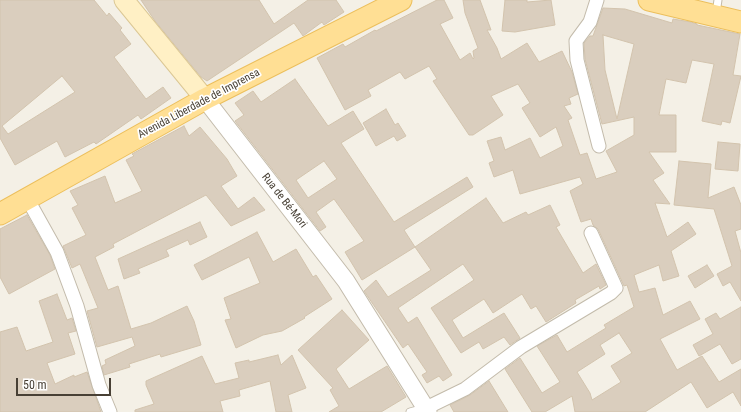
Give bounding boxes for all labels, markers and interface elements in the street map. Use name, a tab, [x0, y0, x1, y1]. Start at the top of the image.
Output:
street label: Avenida Liberdade de Imprensa	[136, 66, 262, 142]
street label: Rua de Bé-Mori	[259, 171, 309, 231]
scale bar	[18, 370, 113, 396]
text: 50 m	[23, 378, 47, 392]

